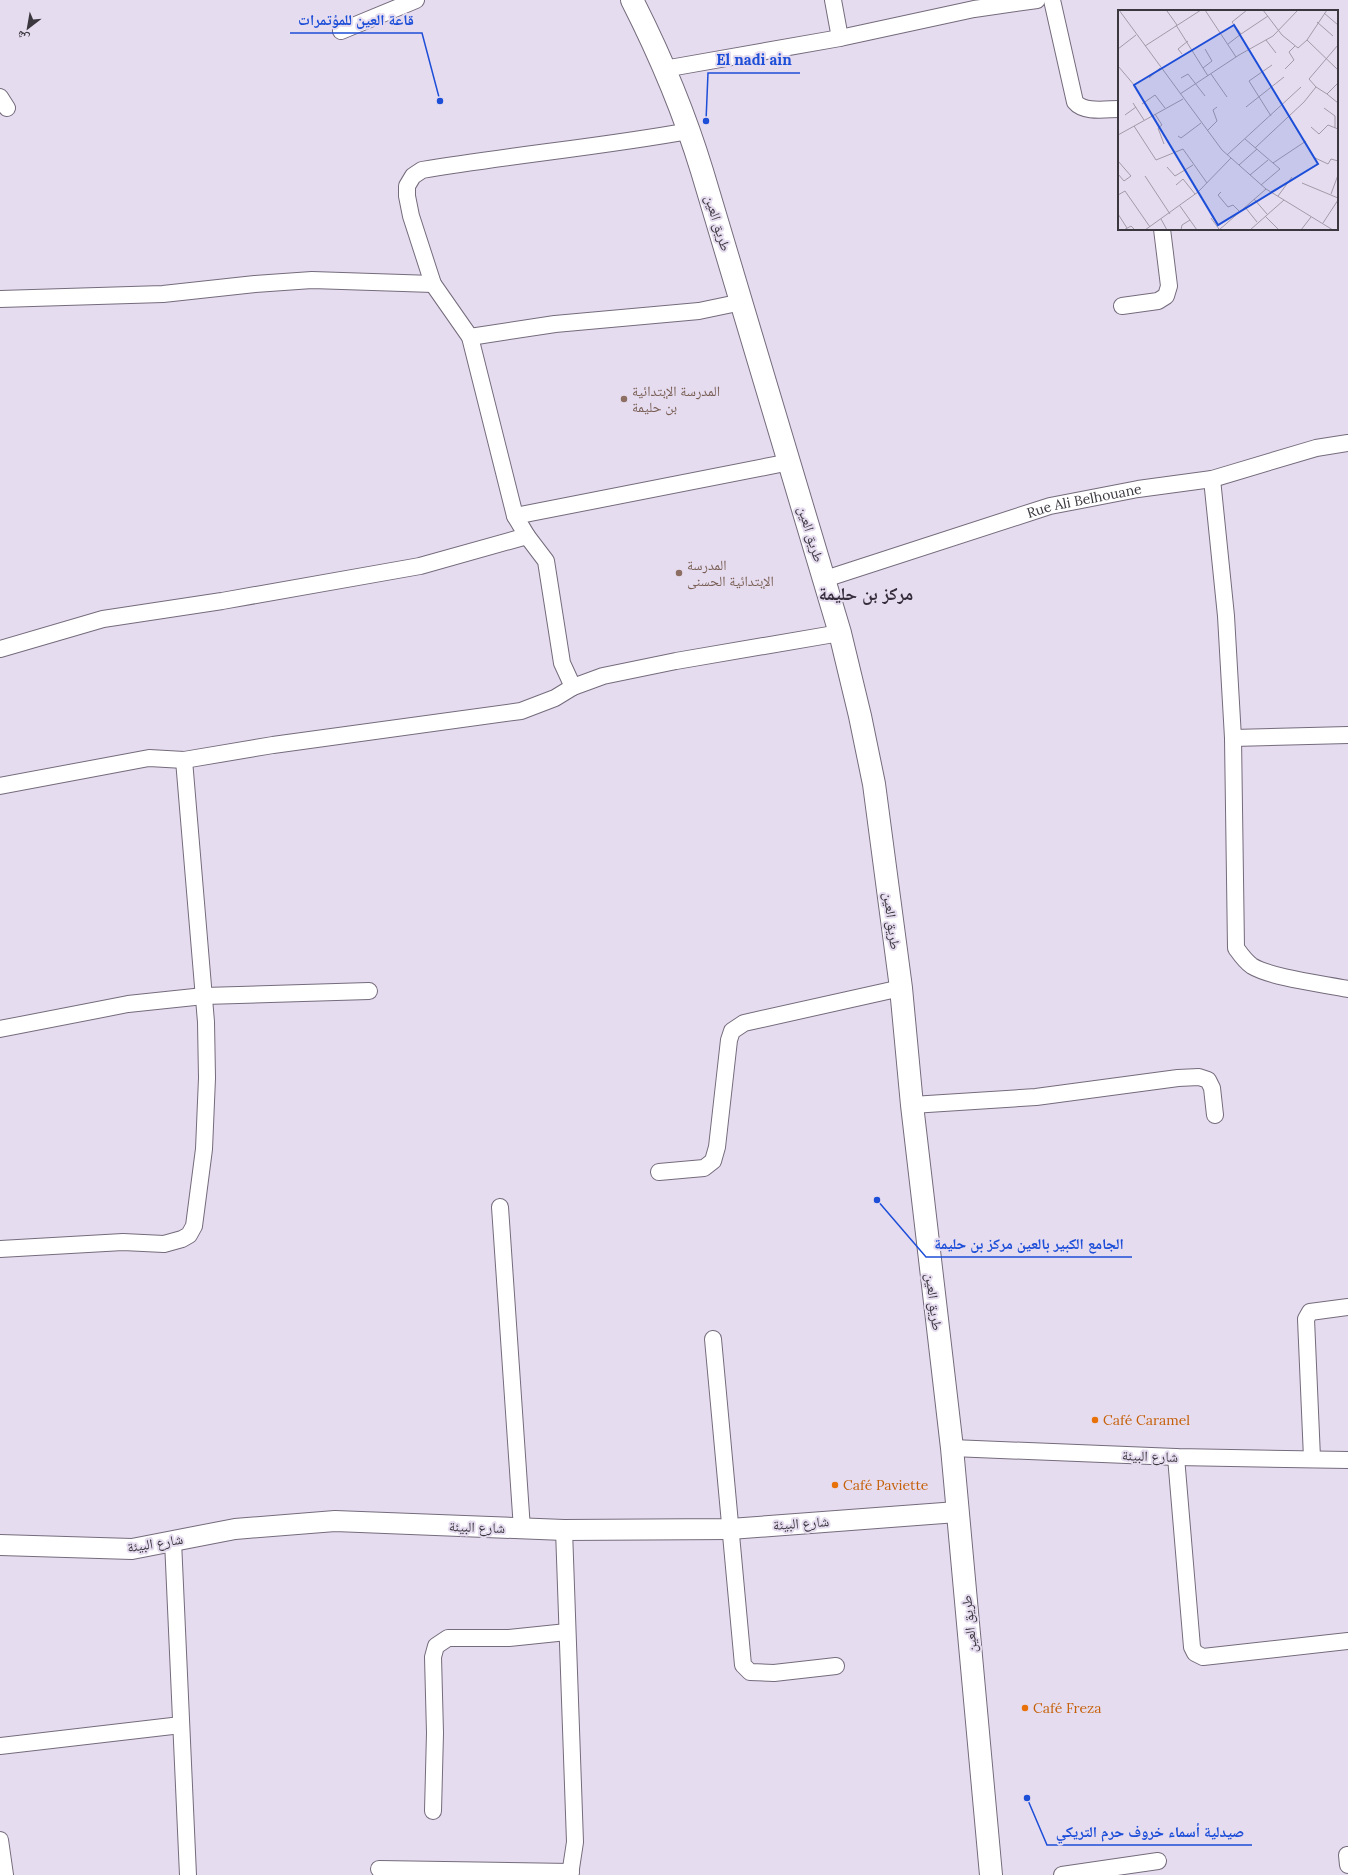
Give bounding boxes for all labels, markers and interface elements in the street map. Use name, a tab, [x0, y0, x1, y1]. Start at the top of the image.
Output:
callout: قاعة العين للمؤتمرات	[290, 6, 422, 33]
north arrow	[8, 8, 48, 48]
text: قاعة العين للمؤتمرات	[298, 10, 414, 29]
inset map	[1118, 10, 1338, 230]
text: ش	[14, 27, 32, 46]
callout: El nadi ain	[708, 46, 800, 73]
text: El nadi ain	[716, 50, 792, 69]
street label: طريق العين	[700, 193, 735, 254]
place label: المدرسة الإبتدائية بن حليمة	[632, 382, 720, 416]
marker: المدرسة الإبتدائية بن حليمة	[619, 394, 629, 404]
street label: Rue Ali Belhouane	[1024, 479, 1143, 522]
street label: طريق العين	[793, 504, 828, 565]
place label: المدرسة الإبتدائية الحسنى	[687, 556, 774, 590]
marker: المدرسة الإبتدائية الحسنى	[674, 568, 684, 578]
district label: مركز بن حليمة	[819, 582, 913, 605]
street label: طريق العين	[879, 891, 904, 951]
callout: الجامع الكبير بالعين مركز بن حليمة	[926, 1230, 1132, 1257]
text: الجامع الكبير بالعين مركز بن حليمة	[934, 1234, 1124, 1254]
street label: طريق العين	[921, 1272, 946, 1332]
place label: Café Caramel	[1103, 1411, 1190, 1429]
marker: Café Caramel	[1090, 1415, 1100, 1425]
street label: شارع البيئة	[1122, 1446, 1178, 1467]
place label: Café Paviette	[843, 1476, 929, 1494]
marker: Café Paviette	[830, 1480, 840, 1490]
street label: شارع البيئة	[772, 1512, 830, 1535]
street label: شارع البيئة	[449, 1517, 505, 1538]
street label: شارع البيئة	[126, 1530, 184, 1557]
street label: طريق العين	[957, 1594, 982, 1654]
place label: Café Freza	[1033, 1699, 1101, 1717]
marker: Café Freza	[1020, 1703, 1030, 1713]
callout: صيدلية أسماء خروف حرم التريكي	[1047, 1818, 1252, 1845]
text: صيدلية أسماء خروف حرم التريكي	[1056, 1822, 1244, 1844]

